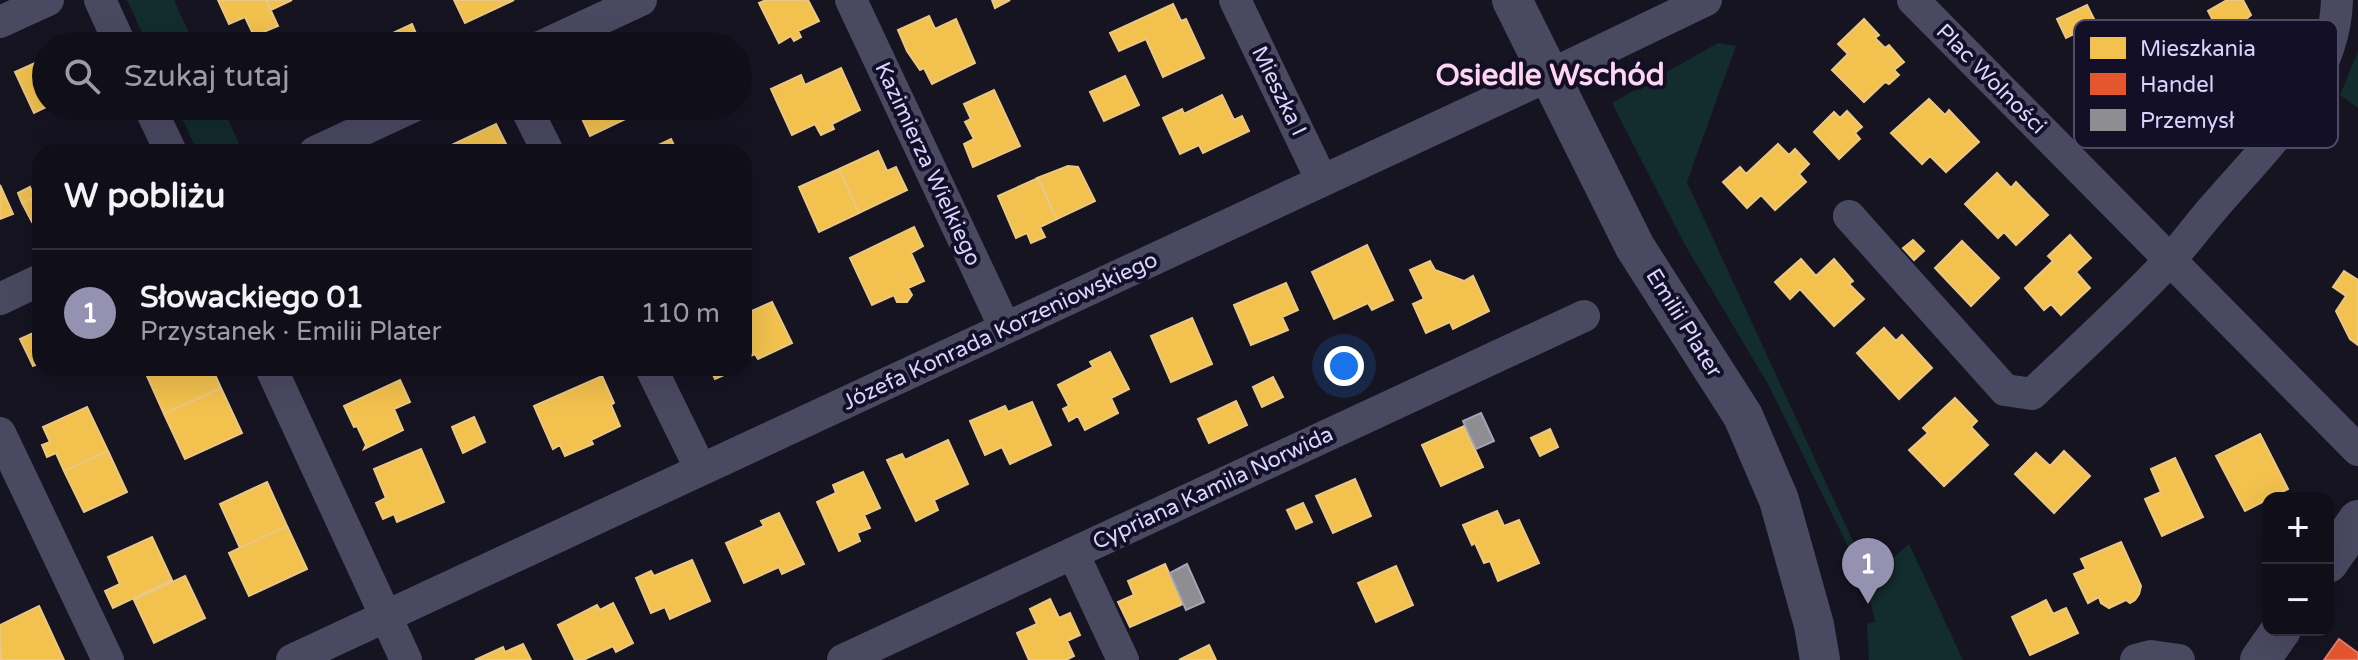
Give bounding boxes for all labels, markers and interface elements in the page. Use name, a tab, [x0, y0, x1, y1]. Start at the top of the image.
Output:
street label: Plac Wolności	[1931, 19, 2051, 139]
legend	[2074, 20, 2338, 148]
search box	[32, 32, 752, 120]
text: Mieszkania	[2140, 36, 2256, 62]
street label: Mieszka I	[1246, 42, 1312, 140]
icon: search	[60, 54, 104, 98]
district label: Osiedle Wschód	[1435, 57, 1665, 94]
text: Szukaj tutaj	[124, 58, 290, 95]
street label: Kazimierza Wielkiego	[869, 58, 987, 270]
text: Handel	[2140, 72, 2214, 98]
text: Przemysł	[2140, 108, 2235, 134]
text: W pobliżu	[64, 176, 225, 217]
street label: Józefa Konrada Korzeniowskiego	[838, 246, 1162, 416]
street label: Emilii Plater	[1640, 264, 1728, 383]
text: Słowackiego 01	[140, 279, 364, 316]
text: 1	[82, 298, 98, 329]
text: 110 m	[640, 298, 720, 329]
text: Przystanek · Emilii Plater	[140, 316, 442, 347]
your location	[1324, 346, 1364, 386]
street label: Cypriana Kamila Norwida	[1089, 421, 1337, 555]
map controls	[2262, 492, 2334, 636]
button: +	[2262, 492, 2334, 564]
pin: 1	[1842, 538, 1894, 604]
button: −	[2262, 564, 2334, 636]

